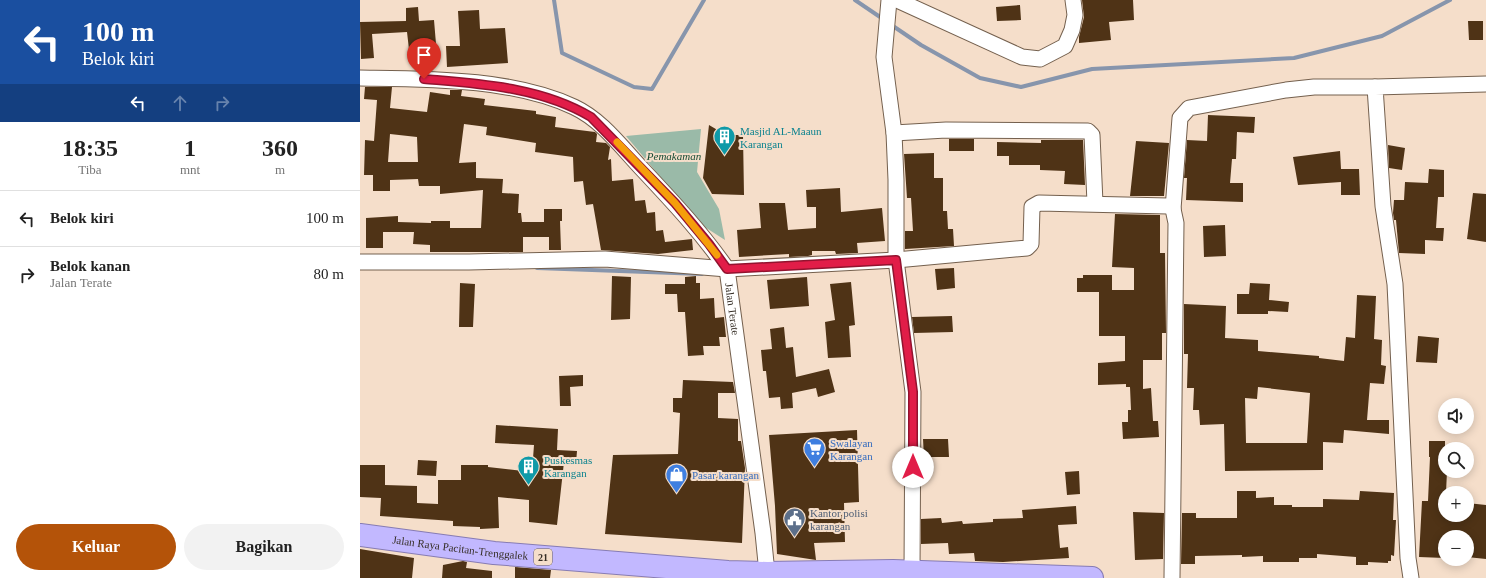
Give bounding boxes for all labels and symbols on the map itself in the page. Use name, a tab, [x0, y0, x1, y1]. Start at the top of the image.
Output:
pin	[407, 38, 441, 79]
building icon: Masjid AL-Maaun Karangan	[711, 124, 737, 157]
place label: Masjid AL-Maaun Karangan	[740, 125, 822, 150]
park label: Pemakaman	[646, 150, 702, 162]
street label: Jalan Terate	[723, 282, 742, 336]
supermarket icon: Swalayan Karangan	[802, 436, 828, 469]
place label: Swalayan Karangan	[830, 437, 873, 462]
position arrow	[892, 446, 934, 488]
building icon: Puskesmas Karangan	[515, 453, 541, 486]
place label: Puskesmas Karangan	[544, 454, 592, 479]
shop icon: Pasar karangan	[664, 462, 690, 495]
place label: Pasar karangan	[692, 469, 759, 481]
public building icon: Kantor polisi karangan	[782, 506, 808, 539]
place label: Kantor polisi karangan	[810, 507, 868, 532]
street label: Jalan Raya Pacitan-Trenggalek	[392, 533, 529, 562]
road number: 21	[534, 549, 552, 565]

